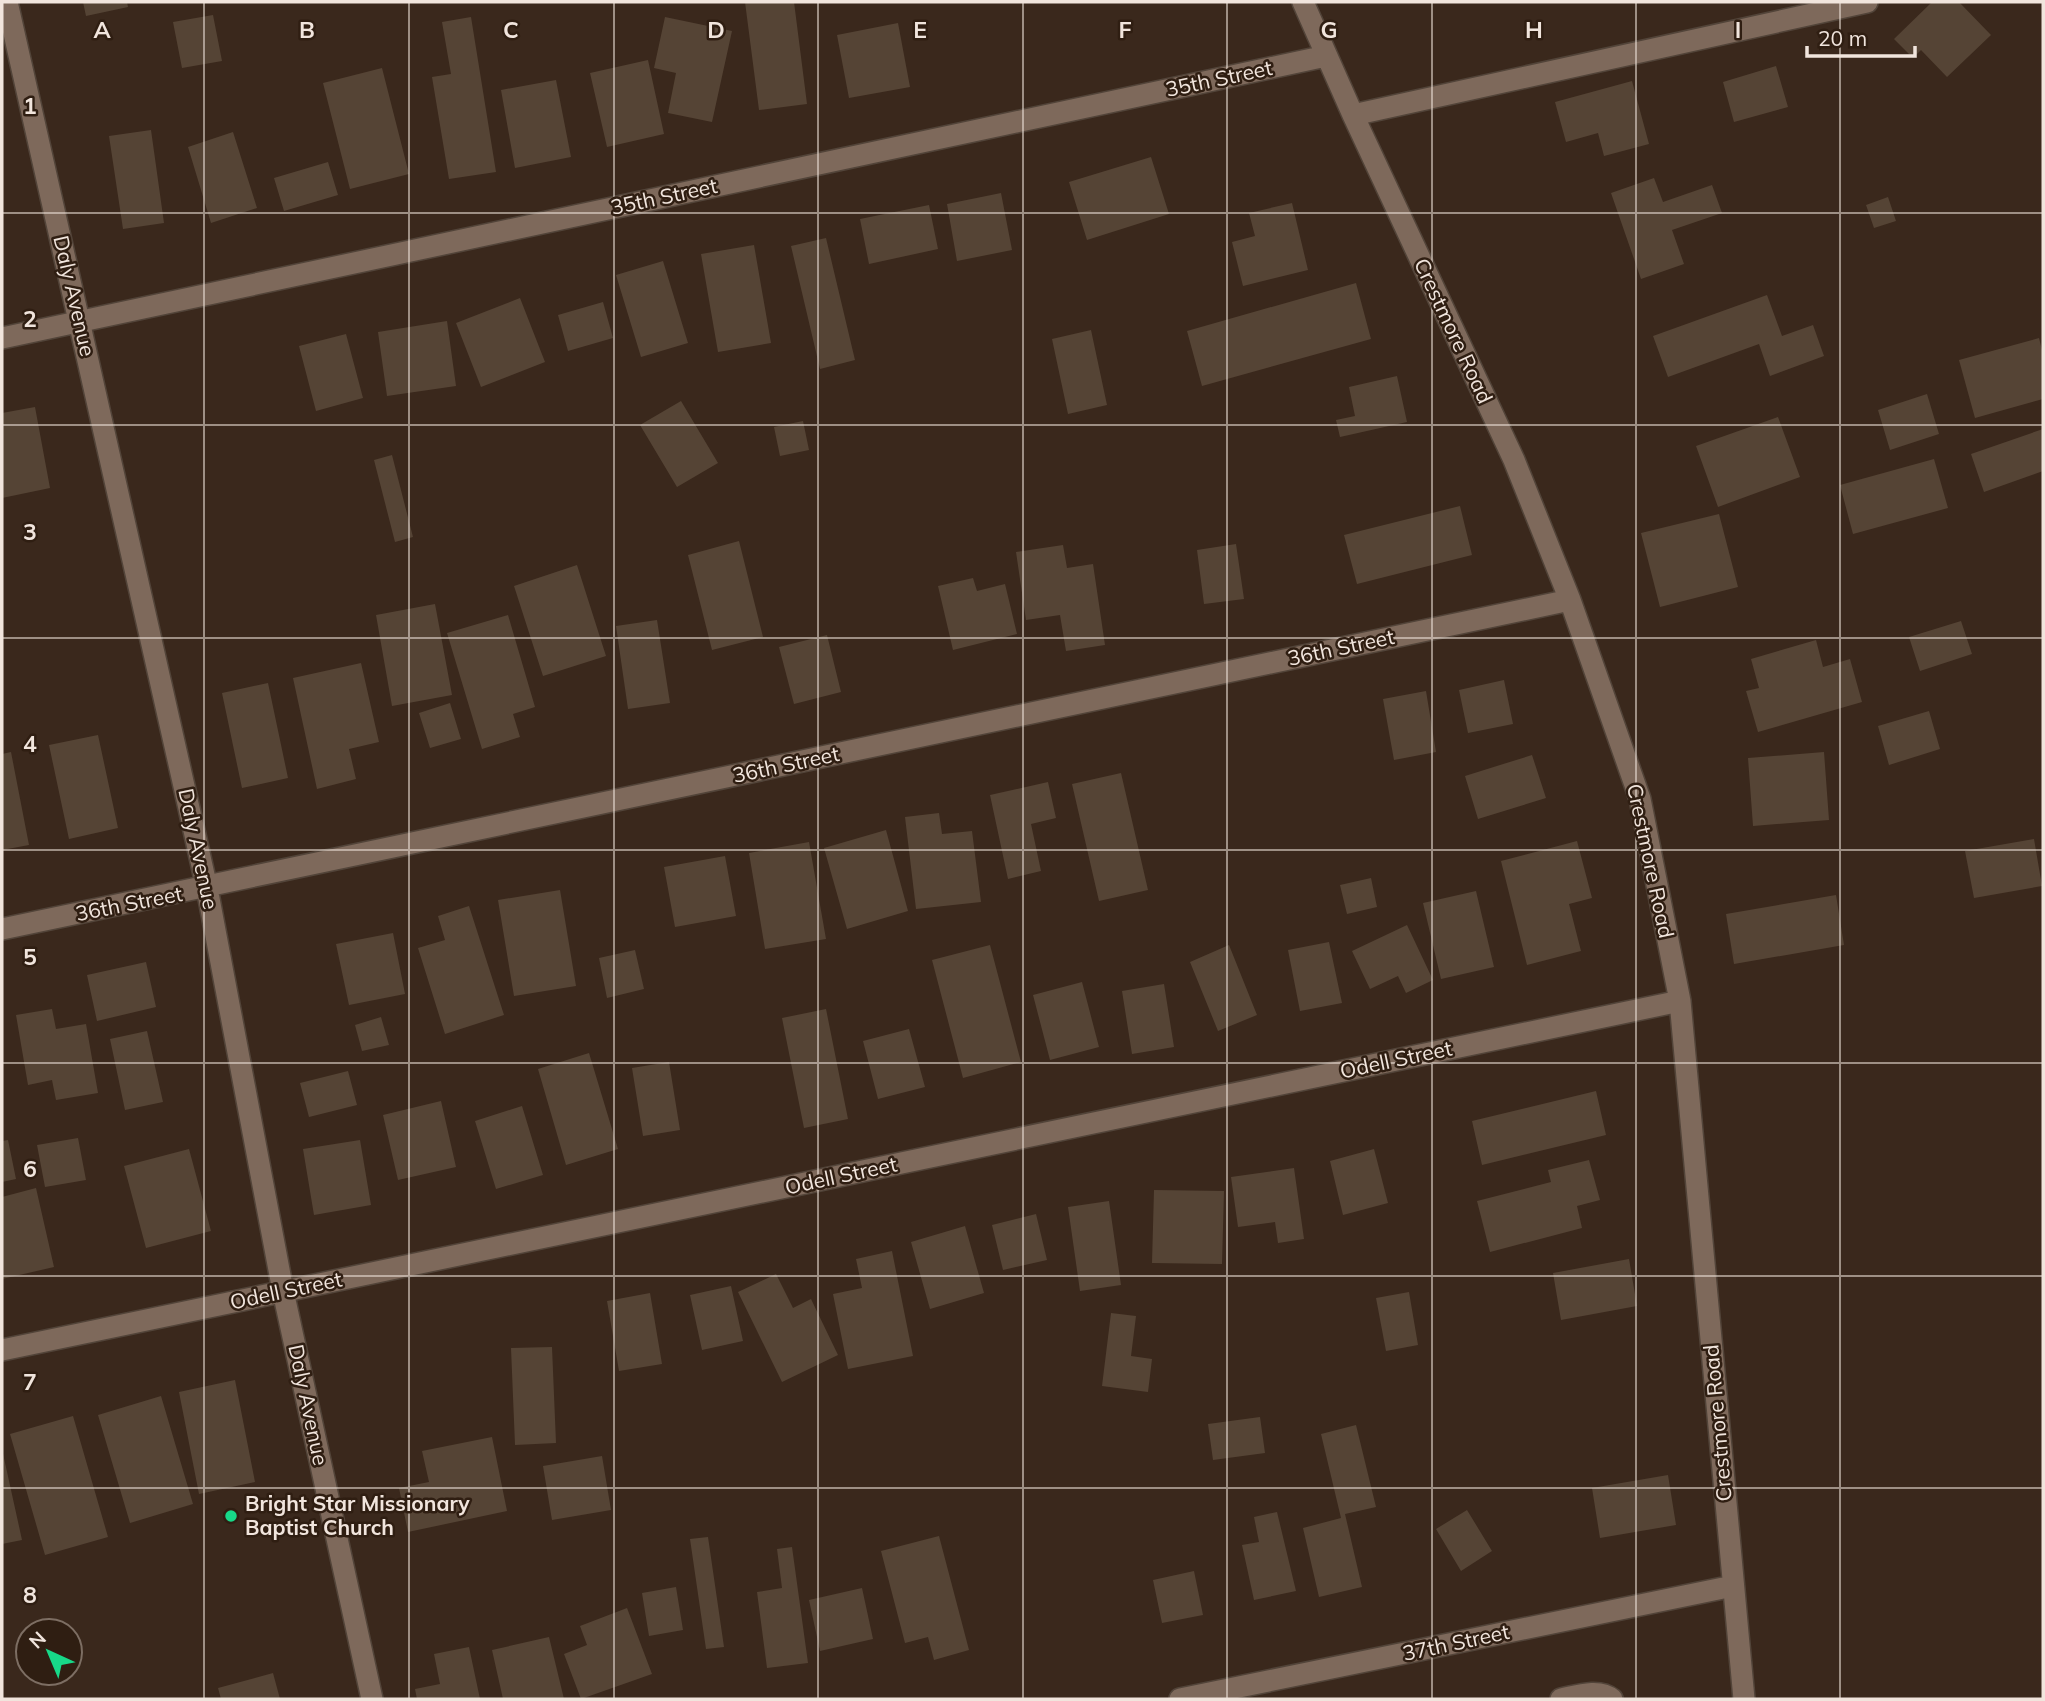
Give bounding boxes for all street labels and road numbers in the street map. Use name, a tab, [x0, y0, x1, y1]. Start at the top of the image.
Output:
street label: 35th Street	[1163, 54, 1275, 102]
street label: 35th Street	[608, 172, 720, 220]
street label: Daly Avenue	[48, 233, 101, 359]
street label: Crestmore Road	[1409, 254, 1499, 407]
street label: 36th Street	[1285, 623, 1397, 671]
street label: 36th Street	[730, 740, 842, 788]
street label: Crestmore Road	[1622, 781, 1680, 940]
street label: Daly Avenue	[173, 786, 224, 912]
street label: 36th Street	[73, 880, 185, 926]
street label: Odell Street	[1337, 1034, 1454, 1084]
street label: Odell Street	[782, 1150, 899, 1200]
street label: Odell Street	[227, 1265, 344, 1315]
street label: Daly Avenue	[283, 1342, 334, 1468]
street label: Crestmore Road	[1697, 1344, 1737, 1503]
street label: 37th Street	[1400, 1618, 1512, 1666]

